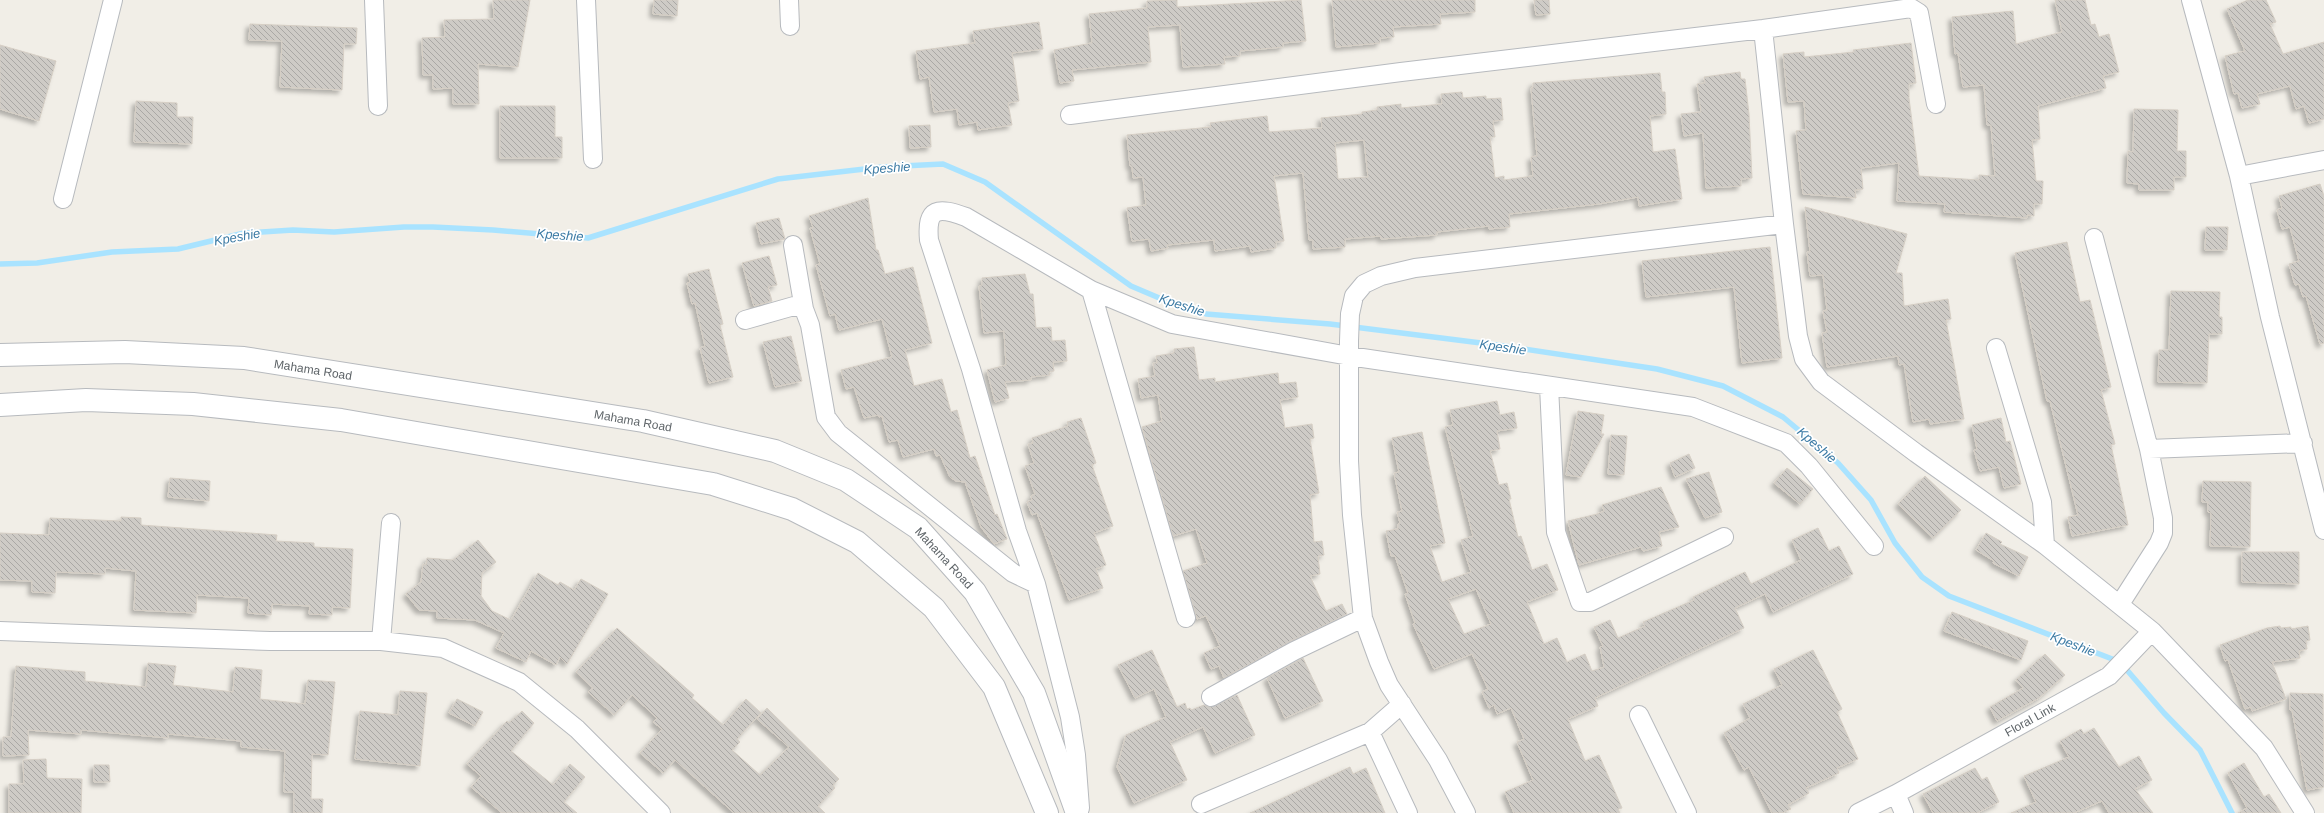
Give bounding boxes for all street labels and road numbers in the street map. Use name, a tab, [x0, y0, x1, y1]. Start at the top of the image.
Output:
street label: Mahama Road	[273, 357, 353, 383]
street label: Mahama Road	[593, 407, 673, 435]
street label: Mahama Road	[912, 524, 976, 592]
street label: Floral Link	[2002, 700, 2058, 740]

